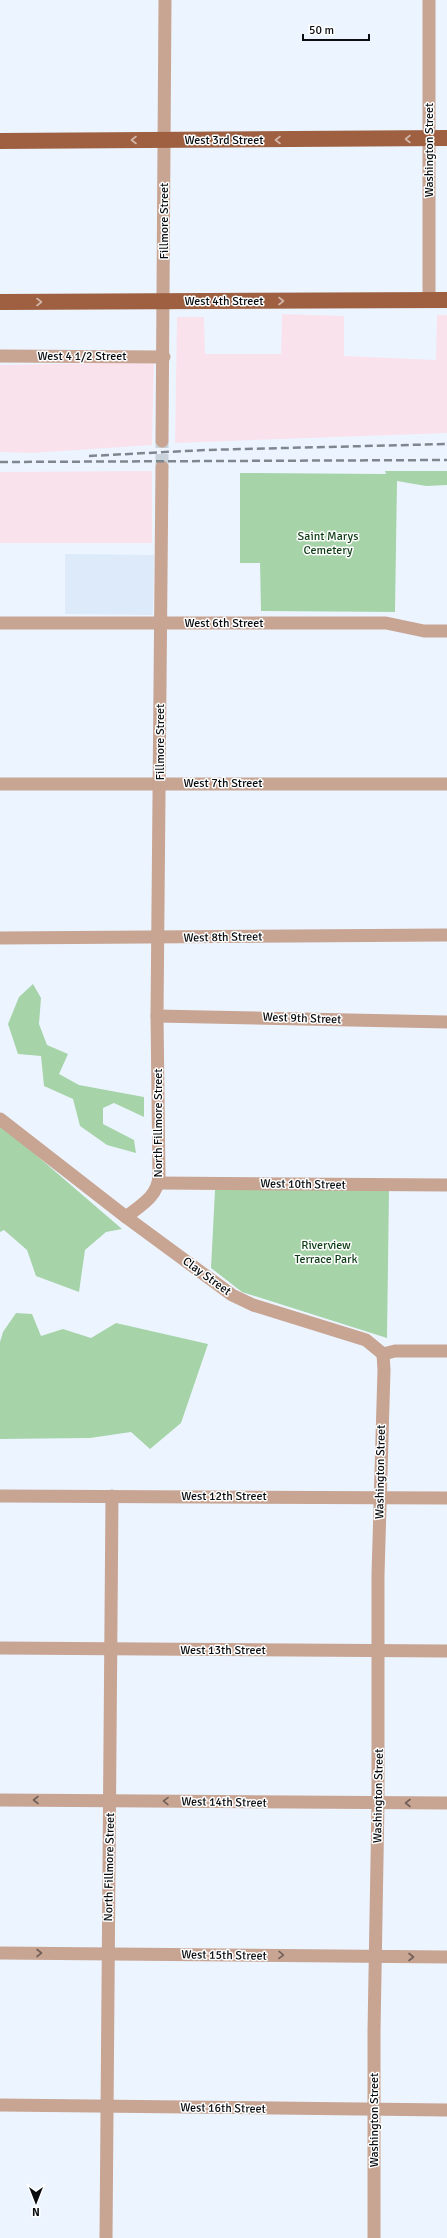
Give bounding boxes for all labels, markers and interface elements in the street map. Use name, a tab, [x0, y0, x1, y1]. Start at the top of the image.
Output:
scale bar	[303, 16, 369, 42]
text: 50 m	[309, 23, 334, 38]
street label: Washington Street	[422, 103, 437, 197]
street label: West 3rd Street	[185, 133, 263, 148]
one-way arrow	[275, 135, 281, 144]
one-way arrow	[405, 135, 411, 143]
one-way arrow	[131, 136, 137, 144]
street label: Fillmore Street	[157, 183, 172, 259]
street label: West 4th Street	[185, 294, 263, 309]
one-way arrow	[278, 297, 284, 305]
one-way arrow	[36, 298, 42, 306]
street label: West 4 1/2 Street	[38, 349, 126, 364]
park label: Saint Marys Cemetery	[298, 529, 358, 558]
street label: West 6th Street	[185, 616, 263, 631]
street label: Fillmore Street	[153, 704, 168, 780]
street label: West 7th Street	[184, 776, 262, 791]
street label: West 8th Street	[183, 929, 263, 946]
street label: West 9th Street	[262, 1010, 342, 1027]
street label: North Fillmore Street	[151, 1069, 166, 1177]
street label: West 10th Street	[260, 1176, 346, 1193]
park label: Riverview Terrace Park	[295, 1238, 358, 1267]
street label: Clay Street	[180, 1254, 234, 1299]
street label: Washington Street	[372, 1425, 389, 1519]
street label: West 12th Street	[181, 1489, 267, 1504]
street label: West 13th Street	[180, 1643, 266, 1658]
street label: Washington Street	[370, 1749, 387, 1843]
street label: West 14th Street	[181, 1794, 267, 1811]
one-way arrow	[33, 1796, 39, 1804]
one-way arrow	[163, 1797, 169, 1805]
one-way arrow	[405, 1799, 411, 1807]
street label: North Fillmore Street	[101, 1813, 118, 1922]
street label: West 15th Street	[181, 1947, 267, 1964]
one-way arrow	[36, 1949, 42, 1957]
one-way arrow	[278, 1951, 284, 1960]
one-way arrow	[408, 1953, 414, 1961]
street label: Washington Street	[367, 2073, 382, 2167]
street label: West 16th Street	[180, 2100, 266, 2117]
north arrow	[16, 2182, 56, 2222]
text: N	[32, 2205, 40, 2218]

